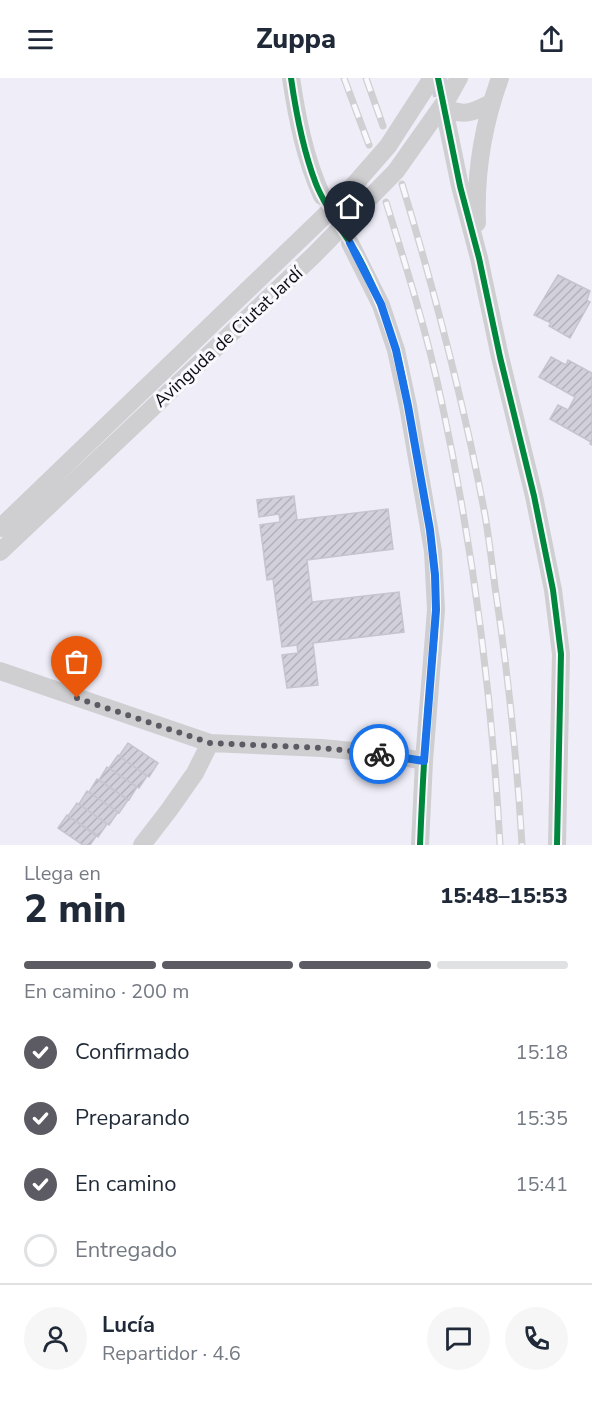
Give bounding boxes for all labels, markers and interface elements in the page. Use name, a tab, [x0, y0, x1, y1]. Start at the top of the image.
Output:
text: Zuppa	[256, 21, 336, 58]
icon: menu	[24, 23, 57, 56]
icon: share	[535, 23, 568, 56]
pin	[324, 181, 375, 243]
icon: home	[333, 190, 366, 223]
street label: Avinguda de Ciutat Jardí	[148, 261, 308, 413]
pin	[51, 636, 102, 698]
icon: bag	[60, 645, 93, 678]
courier	[349, 724, 409, 784]
icon: bike	[363, 738, 396, 771]
text: Llega en	[24, 860, 101, 887]
text: 15:48–15:53	[440, 881, 568, 911]
text: 2 min	[24, 883, 127, 936]
text: En camino · 200 m	[24, 978, 189, 1005]
icon: check	[24, 1036, 57, 1069]
text: Confirmado	[75, 1037, 190, 1067]
text: 15:18	[515, 1039, 568, 1066]
icon: check	[24, 1102, 57, 1135]
text: Preparando	[75, 1103, 190, 1133]
text: 15:35	[515, 1105, 568, 1132]
icon: check	[24, 1168, 57, 1201]
text: En camino	[75, 1169, 176, 1199]
text: 15:41	[515, 1171, 568, 1198]
text: Entregado	[75, 1235, 177, 1265]
button: person	[24, 1307, 87, 1370]
button: chat	[427, 1307, 490, 1370]
button: phone	[505, 1307, 568, 1370]
text: Lucía	[102, 1310, 155, 1340]
text: Repartidor · 4.6	[102, 1340, 241, 1367]

